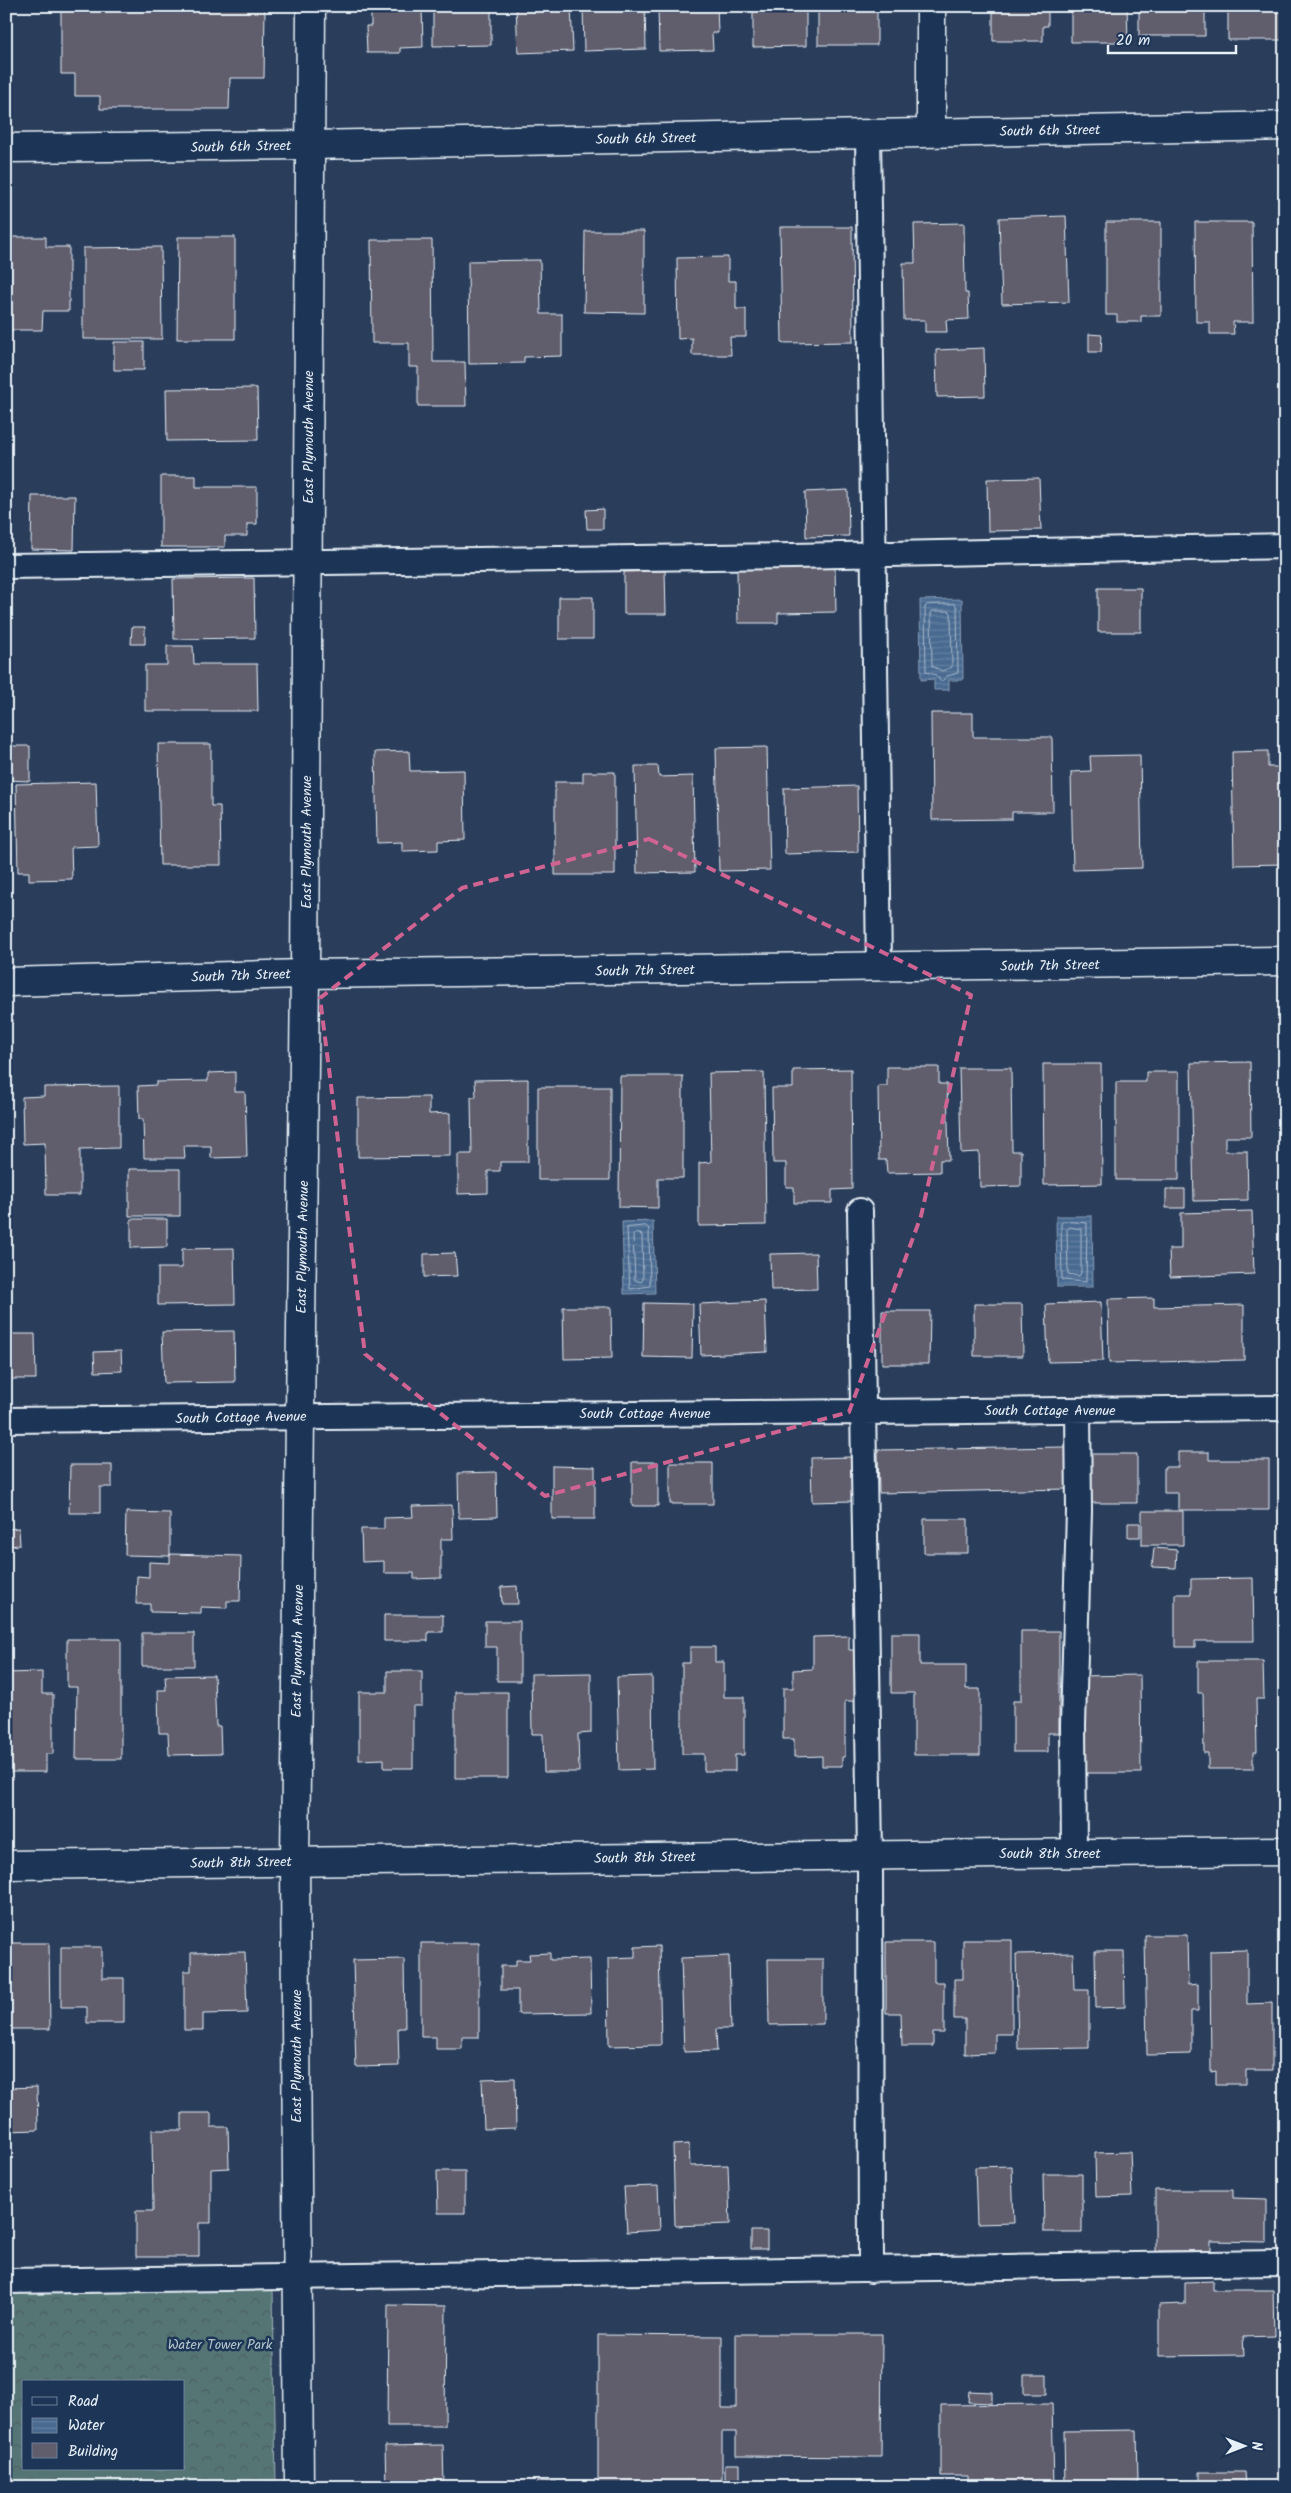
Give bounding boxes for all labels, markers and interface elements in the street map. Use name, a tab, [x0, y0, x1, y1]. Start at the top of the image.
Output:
scale bar	[1108, 22, 1236, 54]
text: 20 m	[1116, 29, 1150, 53]
street label: South 6th Street	[999, 119, 1101, 143]
street label: South 6th Street	[595, 127, 697, 151]
street label: South 6th Street	[190, 135, 292, 159]
street label: East Plymouth Avenue	[298, 370, 320, 504]
street label: East Plymouth Avenue	[296, 775, 318, 909]
street label: South 7th Street	[1000, 954, 1101, 978]
street label: South 7th Street	[595, 959, 696, 983]
street label: South 7th Street	[191, 963, 292, 989]
street label: East Plymouth Avenue	[291, 1179, 315, 1314]
street label: South Cottage Avenue	[985, 1400, 1116, 1422]
street label: South Cottage Avenue	[580, 1403, 711, 1425]
street label: South Cottage Avenue	[175, 1406, 307, 1430]
street label: East Plymouth Avenue	[286, 1583, 310, 1718]
street label: South 8th Street	[999, 1843, 1101, 1865]
street label: South 8th Street	[594, 1846, 697, 1870]
street label: South 8th Street	[190, 1851, 293, 1875]
street label: East Plymouth Avenue	[286, 1989, 308, 2123]
park label: Water Tower Park	[168, 2334, 273, 2356]
legend	[22, 2380, 185, 2470]
text: Road	[68, 2390, 99, 2414]
text: Water	[68, 2414, 105, 2438]
north arrow	[1218, 2420, 1268, 2470]
text: Building	[68, 2440, 118, 2464]
text: N	[1245, 2442, 1267, 2451]

